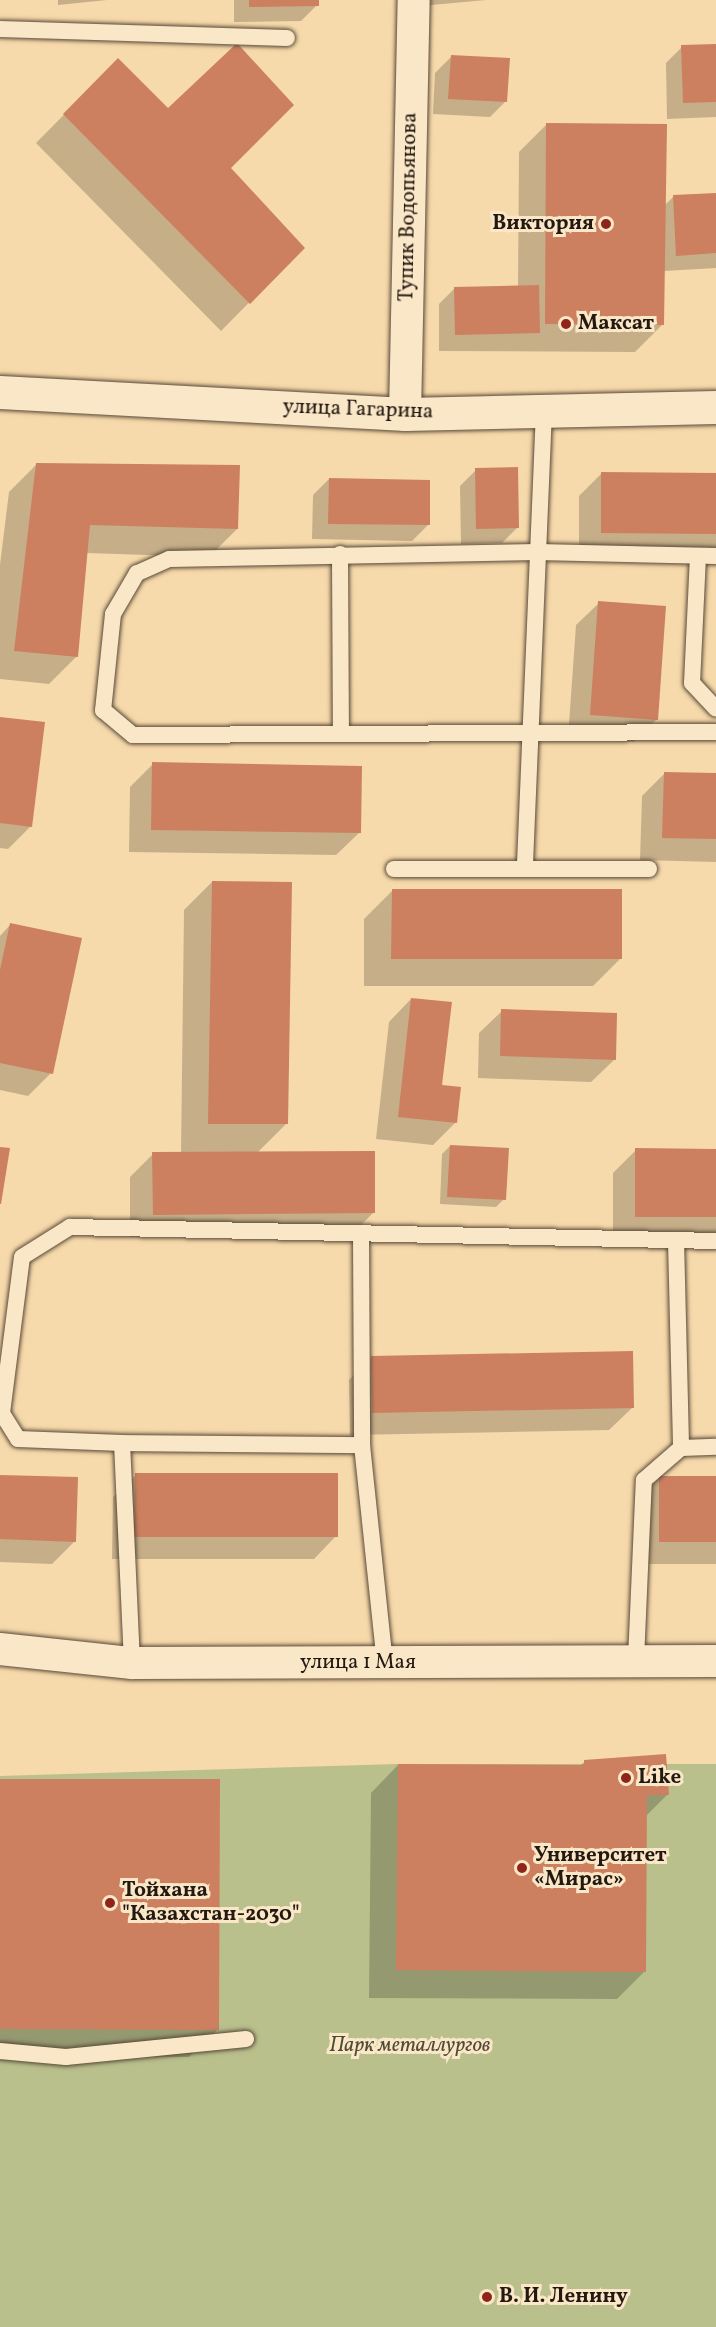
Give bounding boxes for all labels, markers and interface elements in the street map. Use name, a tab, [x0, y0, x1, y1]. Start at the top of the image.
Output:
street label: Тупик Водопьянова	[395, 112, 423, 302]
place label: Виктория	[492, 211, 594, 237]
marker: Виктория	[599, 217, 613, 231]
place label: Максат	[578, 311, 654, 337]
marker: Максат	[559, 317, 573, 331]
street label: улица Гагарина	[282, 395, 434, 425]
street label: улица 1 Мая	[300, 1650, 416, 1676]
place label: Like	[638, 1765, 681, 1791]
marker: Like	[619, 1771, 633, 1785]
place label: Университет «Мирас»	[534, 1843, 667, 1893]
marker: Университет «Мирас»	[515, 1861, 529, 1875]
place label: Тойхана "Казахстан-2030"	[122, 1878, 300, 1928]
marker: Тойхана "Казахстан-2030"	[103, 1896, 117, 1910]
park label: Парк металлургов	[330, 2033, 490, 2059]
place label: В. И. Ленину	[499, 2284, 628, 2310]
marker: В. И. Ленину	[480, 2290, 494, 2304]

